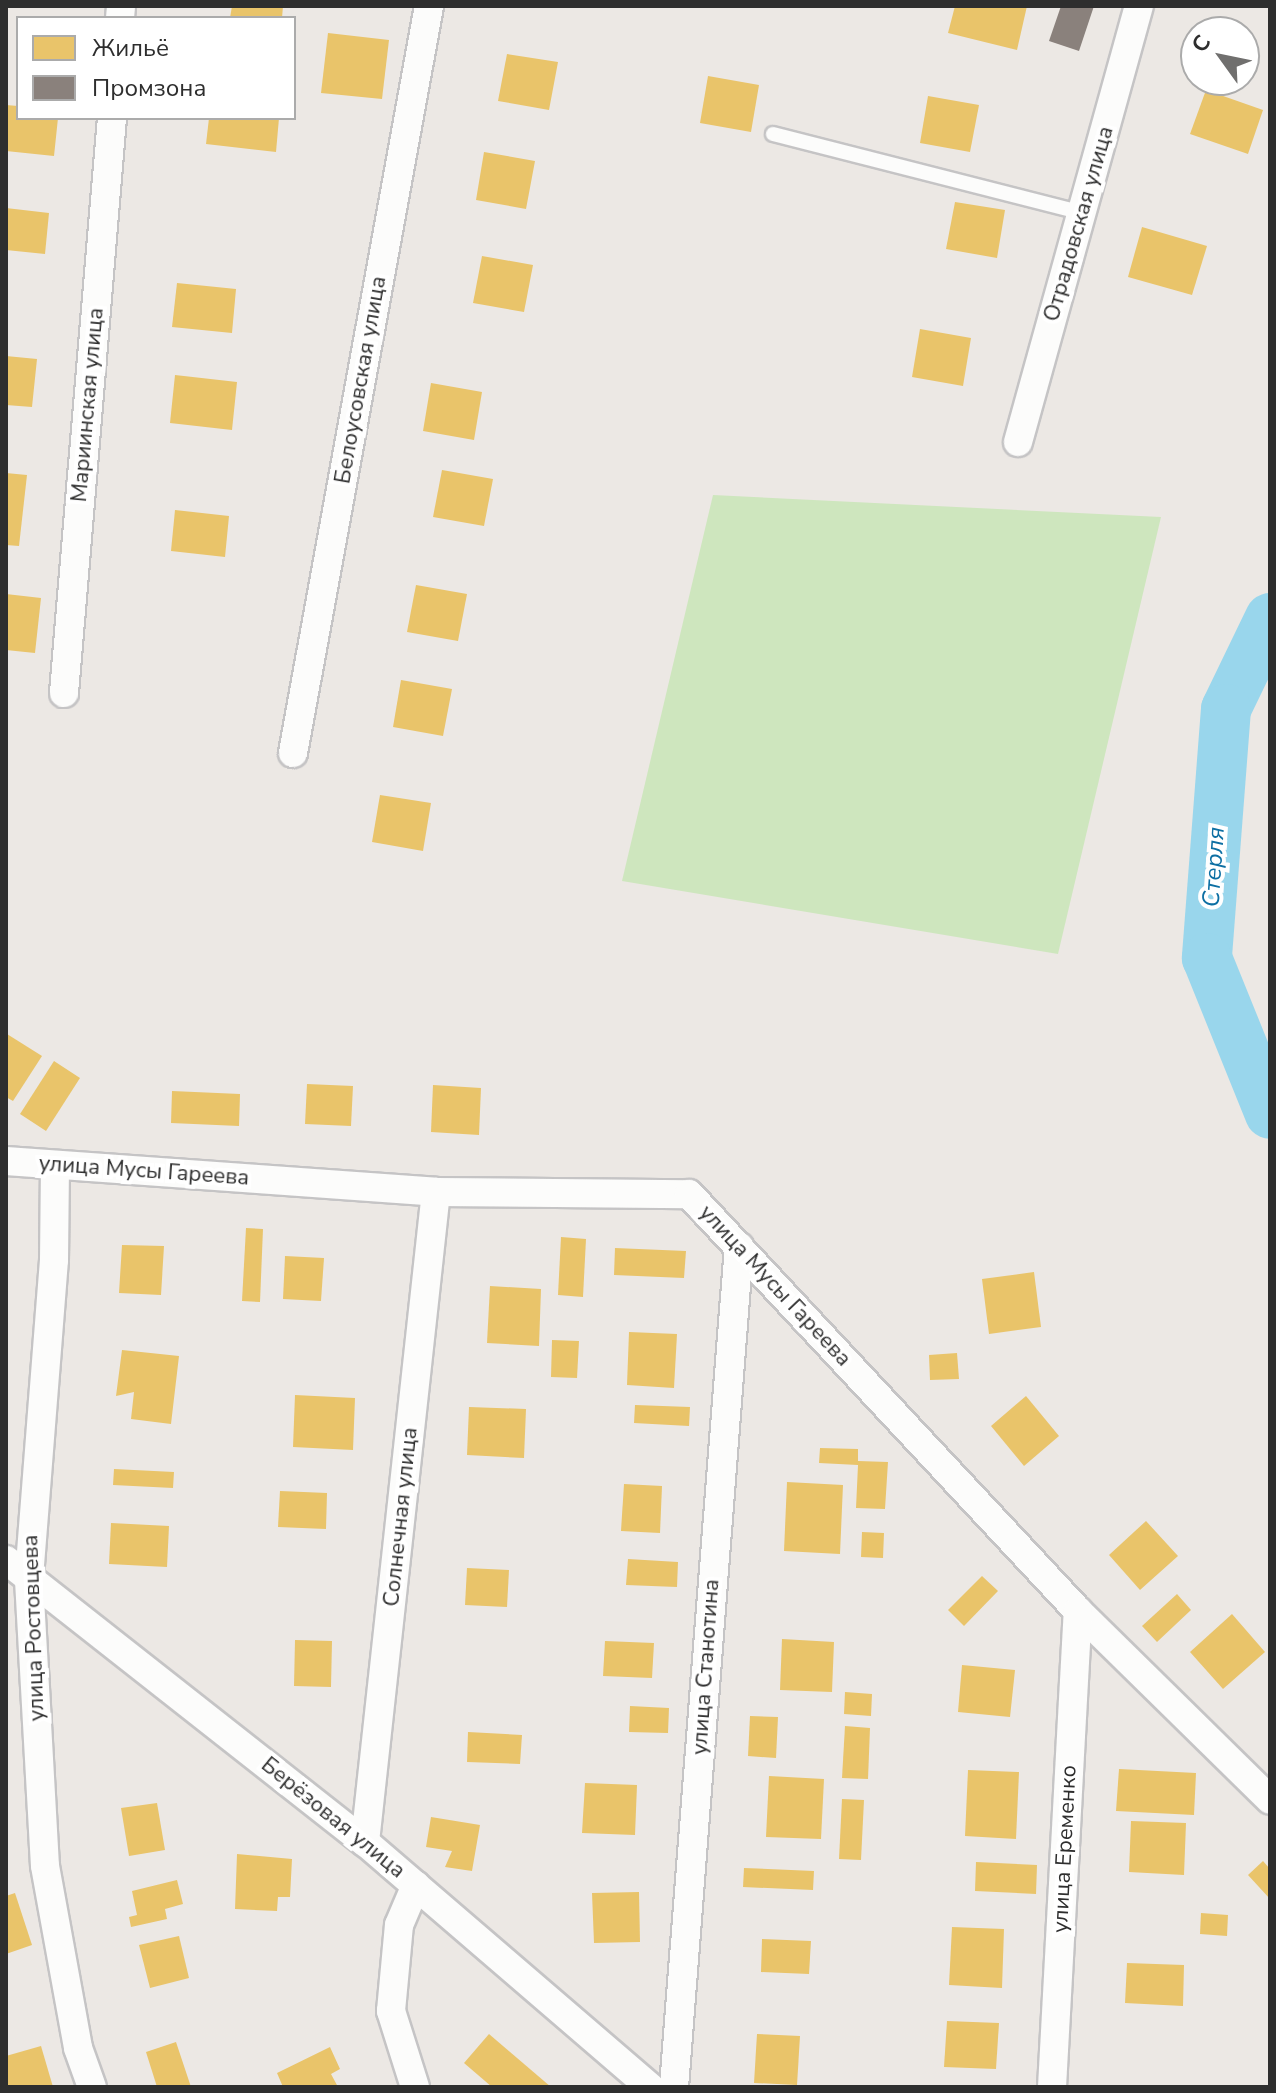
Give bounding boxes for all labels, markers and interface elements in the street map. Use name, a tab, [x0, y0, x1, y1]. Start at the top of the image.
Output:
legend	[16, 16, 296, 120]
north arrow	[1180, 16, 1260, 96]
text: С	[1185, 30, 1218, 58]
text: Жильё	[92, 32, 169, 64]
text: Промзона	[92, 72, 206, 104]
street label: Отрадовская улица	[1039, 123, 1119, 325]
street label: Белоусовская улица	[330, 274, 392, 486]
street label: Мариинская улица	[66, 307, 110, 503]
water label: Стерля	[1197, 826, 1231, 908]
street label: улица Мусы Гареева	[38, 1150, 250, 1192]
street label: улица Мусы Гареева	[693, 1200, 857, 1372]
street label: Солнечная улица	[378, 1426, 424, 1608]
street label: улица Ростовцева	[18, 1534, 50, 1722]
street label: улица Станотина	[687, 1578, 725, 1756]
street label: Берёзовая улица	[256, 1752, 410, 1884]
street label: улица Еременко	[1047, 1764, 1083, 1934]

